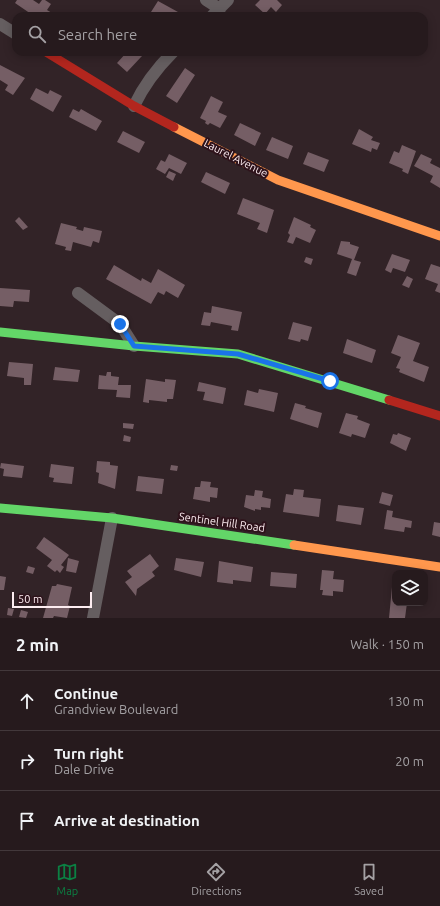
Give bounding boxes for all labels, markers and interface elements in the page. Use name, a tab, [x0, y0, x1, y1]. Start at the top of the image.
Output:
search box	[12, 12, 428, 56]
icon: search	[26, 23, 48, 45]
text: Search here	[58, 26, 137, 43]
street label: Laurel Avenue	[202, 137, 270, 179]
route end	[111, 315, 129, 333]
route start	[321, 372, 339, 390]
street label: Sentinel Hill Road	[178, 510, 266, 534]
map controls	[392, 570, 428, 606]
button: layers	[392, 570, 428, 606]
scale bar	[12, 590, 92, 609]
text: 50 m	[18, 593, 42, 605]
text: 2 min	[16, 635, 59, 654]
text: Walk · 150 m	[350, 637, 424, 651]
text: Continue	[54, 685, 118, 702]
icon: ahead	[16, 690, 38, 712]
text: 130 m	[388, 694, 424, 708]
text: Grandview Boulevard	[54, 702, 178, 716]
text: Turn right	[54, 745, 124, 762]
icon: right	[16, 750, 38, 772]
text: 20 m	[395, 754, 424, 768]
text: Dale Drive	[54, 762, 114, 776]
icon: arrive	[16, 810, 38, 832]
text: Arrive at destination	[54, 812, 200, 829]
tab: Map	[56, 861, 78, 897]
tab: Directions	[191, 861, 242, 897]
tab: Saved	[354, 861, 384, 897]

